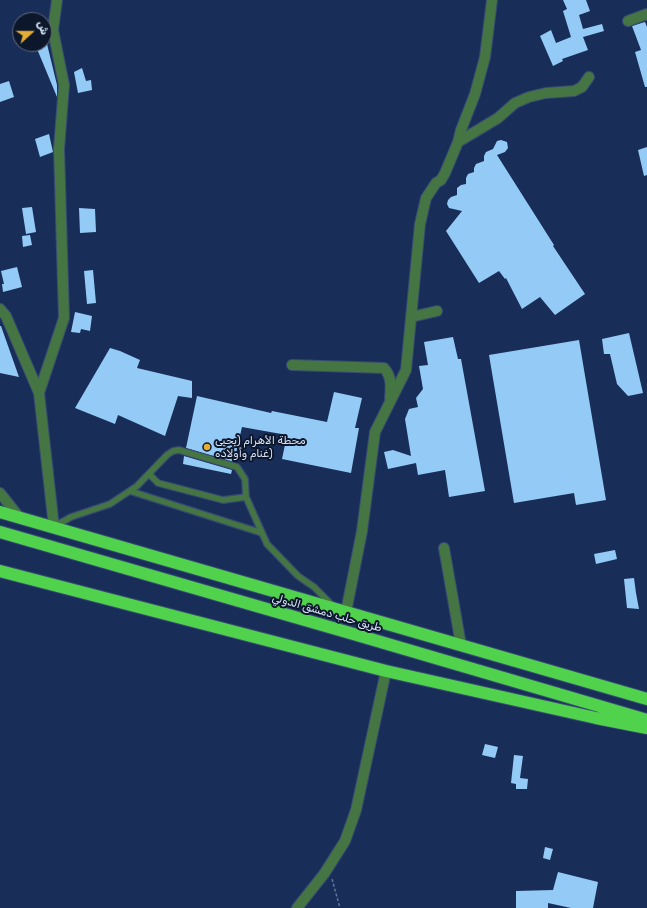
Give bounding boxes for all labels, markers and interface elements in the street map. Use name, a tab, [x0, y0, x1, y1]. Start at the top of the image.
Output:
north arrow	[12, 12, 52, 52]
text: ش	[34, 19, 51, 37]
place label: محطة الأهرام (يحيى غنام وأولاده)	[215, 434, 306, 460]
marker: محطة الأهرام (يحيى غنام وأولاده)	[202, 442, 212, 452]
street label: طريق حلب دمشق الدولي	[271, 591, 383, 635]

